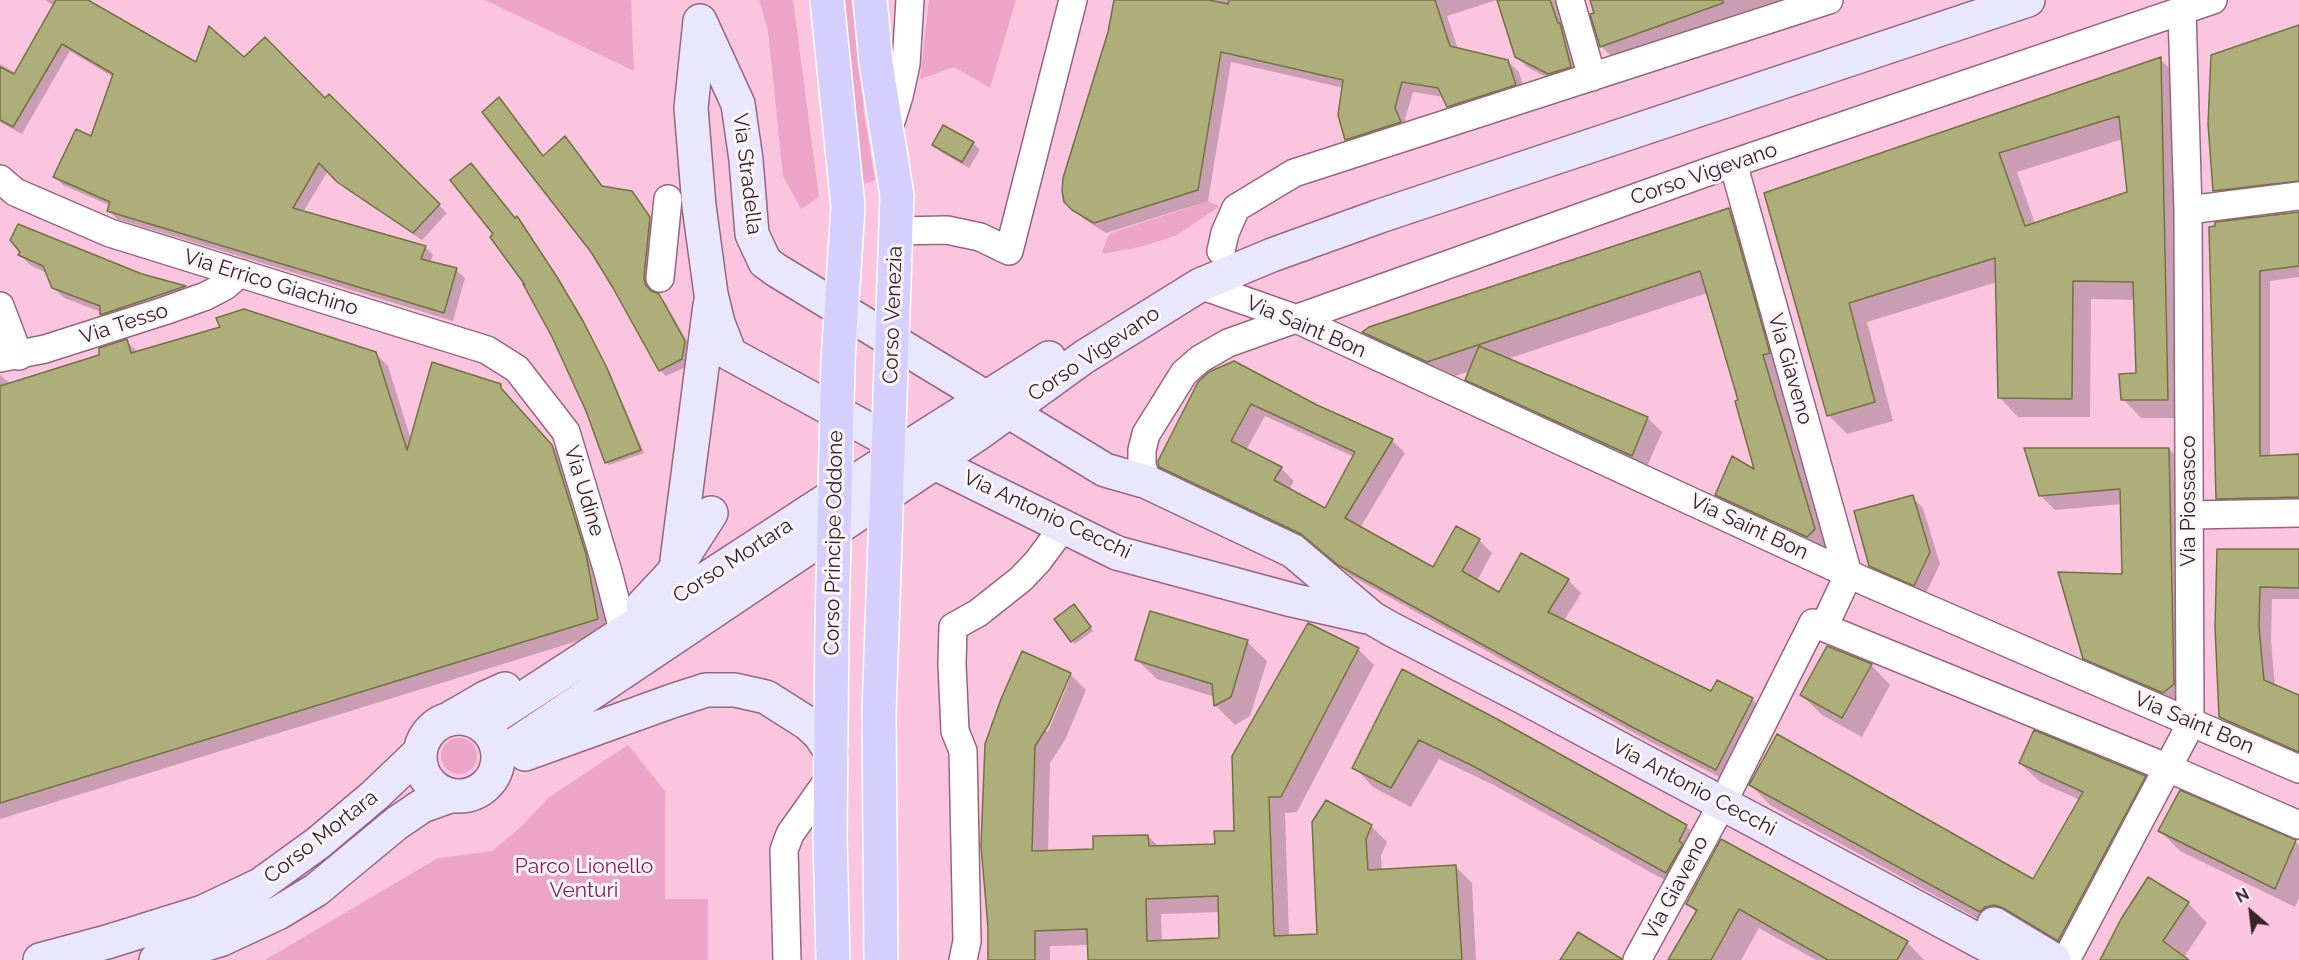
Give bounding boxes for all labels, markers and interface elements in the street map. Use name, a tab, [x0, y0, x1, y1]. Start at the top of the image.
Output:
street label: Via Stradella	[727, 112, 767, 236]
street label: Corso Vigevano	[1627, 137, 1781, 211]
street label: Via Errico Giachino	[181, 244, 361, 322]
street label: Corso Venezia	[878, 245, 908, 385]
street label: Via Saint Bon	[1242, 290, 1370, 364]
street label: Via Tesso	[77, 298, 171, 350]
street label: Corso Vigevano	[1023, 301, 1165, 407]
street label: Via Giaveno	[1762, 311, 1818, 427]
street label: Corso Principe Oddone	[819, 430, 849, 656]
street label: Via Piossasco	[2176, 435, 2202, 567]
street label: Via Udine	[558, 443, 610, 539]
street label: Via Antonio Cecchi	[959, 465, 1135, 565]
street label: Via Saint Bon	[1686, 489, 1812, 565]
street label: Corso Mortara	[668, 513, 798, 609]
street label: Via Saint Bon	[2130, 686, 2258, 760]
street label: Via Antonio Cecchi	[1608, 734, 1780, 842]
street label: Corso Mortara	[259, 785, 383, 889]
street label: Via Giaveno	[1638, 832, 1714, 944]
park label: Parco Lionello Venturi	[515, 854, 653, 904]
north arrow	[2221, 882, 2281, 942]
text: N	[2232, 884, 2252, 907]

